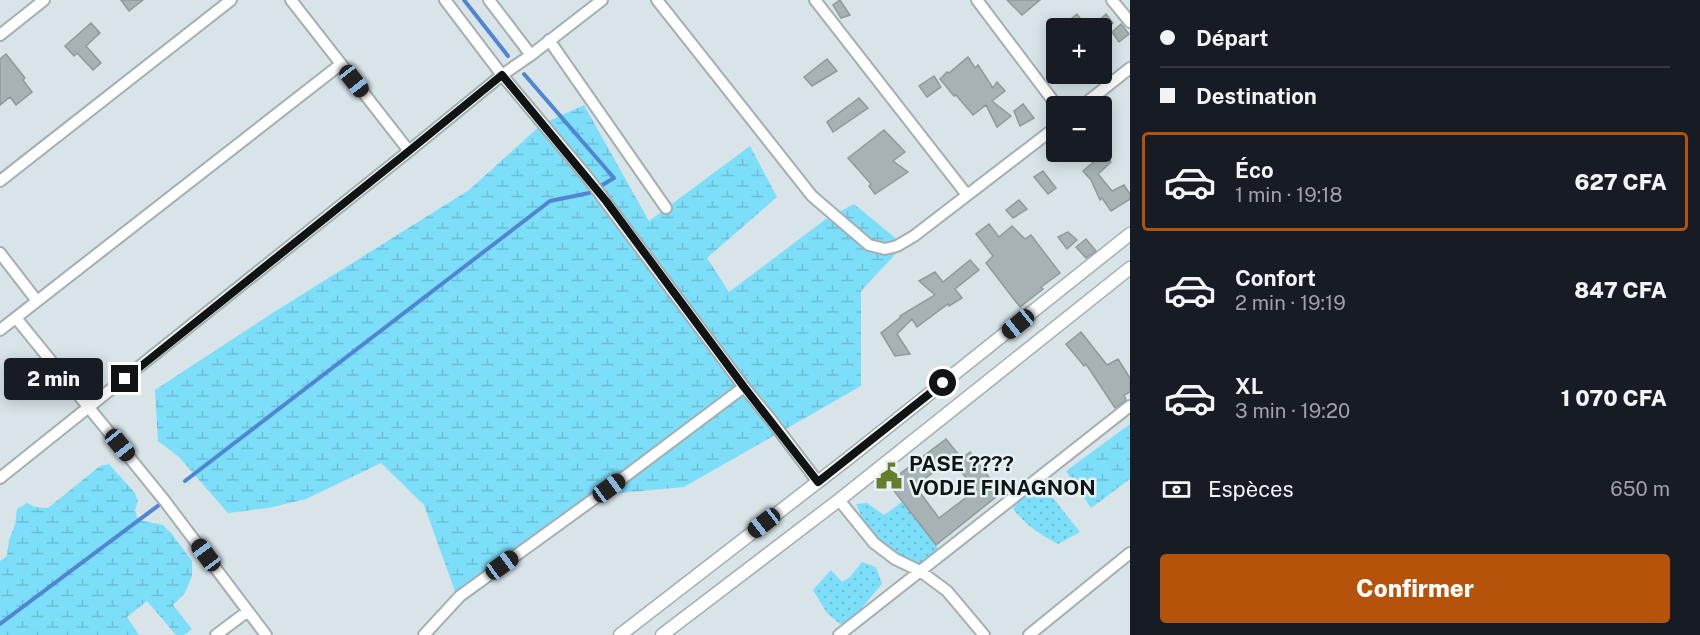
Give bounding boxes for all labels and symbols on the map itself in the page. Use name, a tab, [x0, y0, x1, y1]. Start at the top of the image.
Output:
car	[336, 61, 372, 101]
car	[998, 306, 1038, 342]
callout: 2 min	[5, 358, 104, 400]
route end	[111, 365, 138, 392]
route start	[929, 369, 956, 396]
car	[102, 425, 138, 465]
place label: PASE ???? VODJE FINAGNON	[909, 451, 1096, 500]
public building icon: PASE ???? VODJE FINAGNON	[874, 461, 904, 491]
car	[589, 470, 629, 506]
car	[744, 505, 784, 541]
car	[188, 535, 224, 575]
car	[482, 547, 522, 583]

